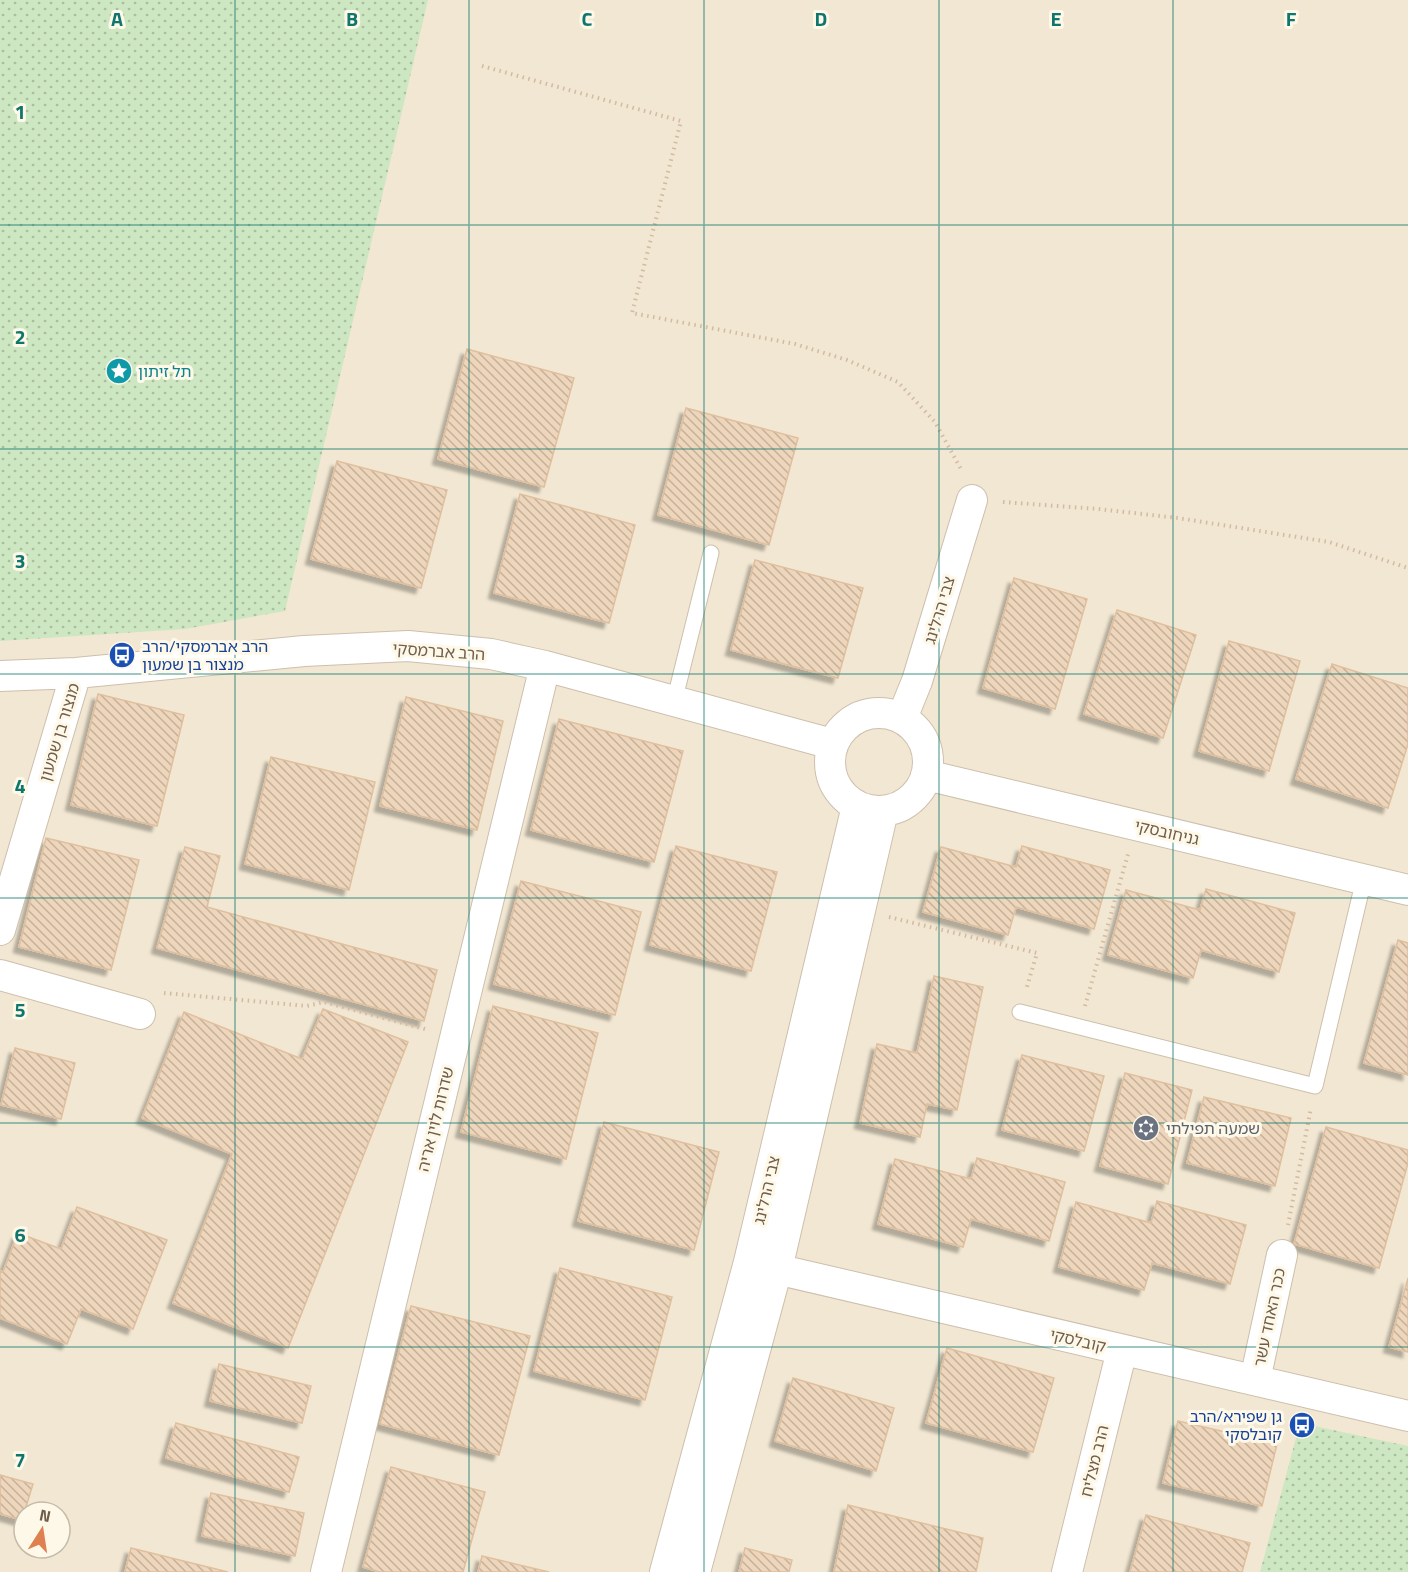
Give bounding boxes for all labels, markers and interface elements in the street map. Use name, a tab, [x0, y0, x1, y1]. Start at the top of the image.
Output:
text: A	[111, 3, 123, 34]
text: B	[346, 3, 358, 34]
text: C	[582, 3, 593, 34]
text: D	[815, 3, 827, 34]
text: E	[1050, 3, 1062, 34]
text: F	[1286, 3, 1297, 34]
text: 1	[14, 96, 26, 127]
text: 2	[14, 321, 26, 352]
place icon: תל זיתון	[104, 356, 134, 386]
place label: תל זיתון	[138, 359, 192, 383]
text: 3	[14, 545, 26, 576]
street label: צבי הרלינג	[917, 573, 961, 647]
place label: הרב אברמסקי/הרב מנצור בן שמעון	[142, 634, 268, 676]
street label: הרב אברמסקי	[392, 636, 486, 666]
bus stop icon: הרב אברמסקי/הרב מנצור בן שמעון	[107, 640, 137, 670]
street label: מנצור בן שמעון	[33, 680, 85, 784]
text: 4	[14, 770, 26, 801]
street label: גניחובסקי	[1132, 813, 1202, 851]
text: 5	[14, 994, 26, 1025]
street label: שדרות לוין אריה	[410, 1064, 460, 1174]
synagogue icon: שמעה תפילתי	[1131, 1113, 1161, 1143]
place label: שמעה תפילתי	[1166, 1116, 1260, 1140]
street label: צבי הרלינג	[746, 1153, 786, 1227]
text: 6	[14, 1219, 26, 1250]
street label: ככר האחד עשר	[1247, 1265, 1291, 1369]
street label: קובלסקי	[1048, 1322, 1108, 1358]
place label: גן שפירא/הרב קובלסקי	[1190, 1404, 1282, 1446]
bus stop icon: גן שפירא/הרב קובלסקי	[1287, 1410, 1317, 1440]
street label: הרב מצליח	[1073, 1422, 1115, 1500]
text: 7	[14, 1444, 26, 1475]
north arrow	[12, 1500, 72, 1560]
text: N	[37, 1502, 53, 1528]

